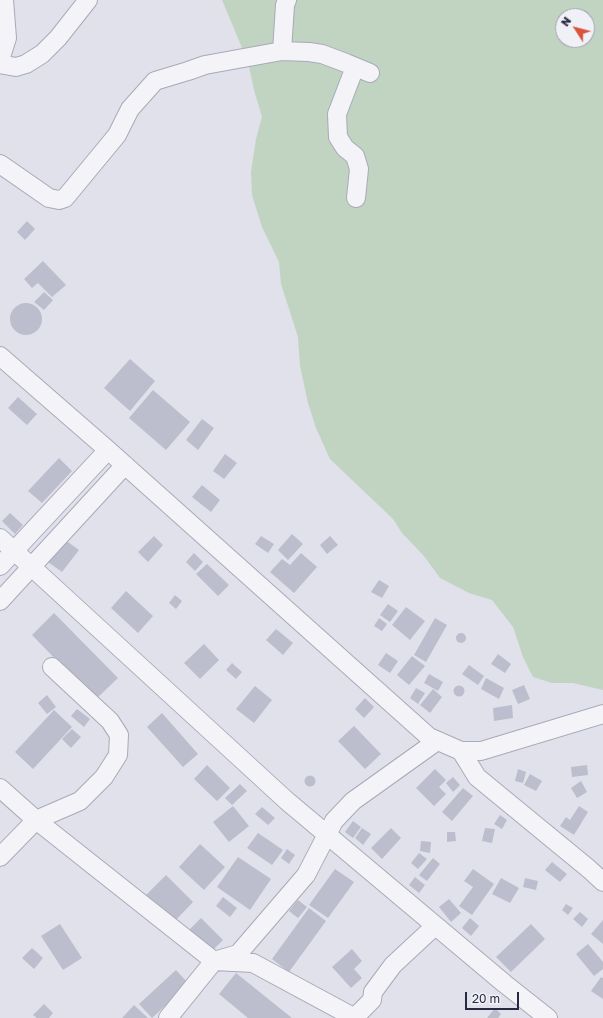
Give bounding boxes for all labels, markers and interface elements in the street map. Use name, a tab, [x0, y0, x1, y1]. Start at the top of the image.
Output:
north arrow	[555, 8, 595, 48]
text: N	[558, 14, 573, 28]
scale bar	[467, 984, 521, 1010]
text: 20 m	[472, 991, 500, 1006]

